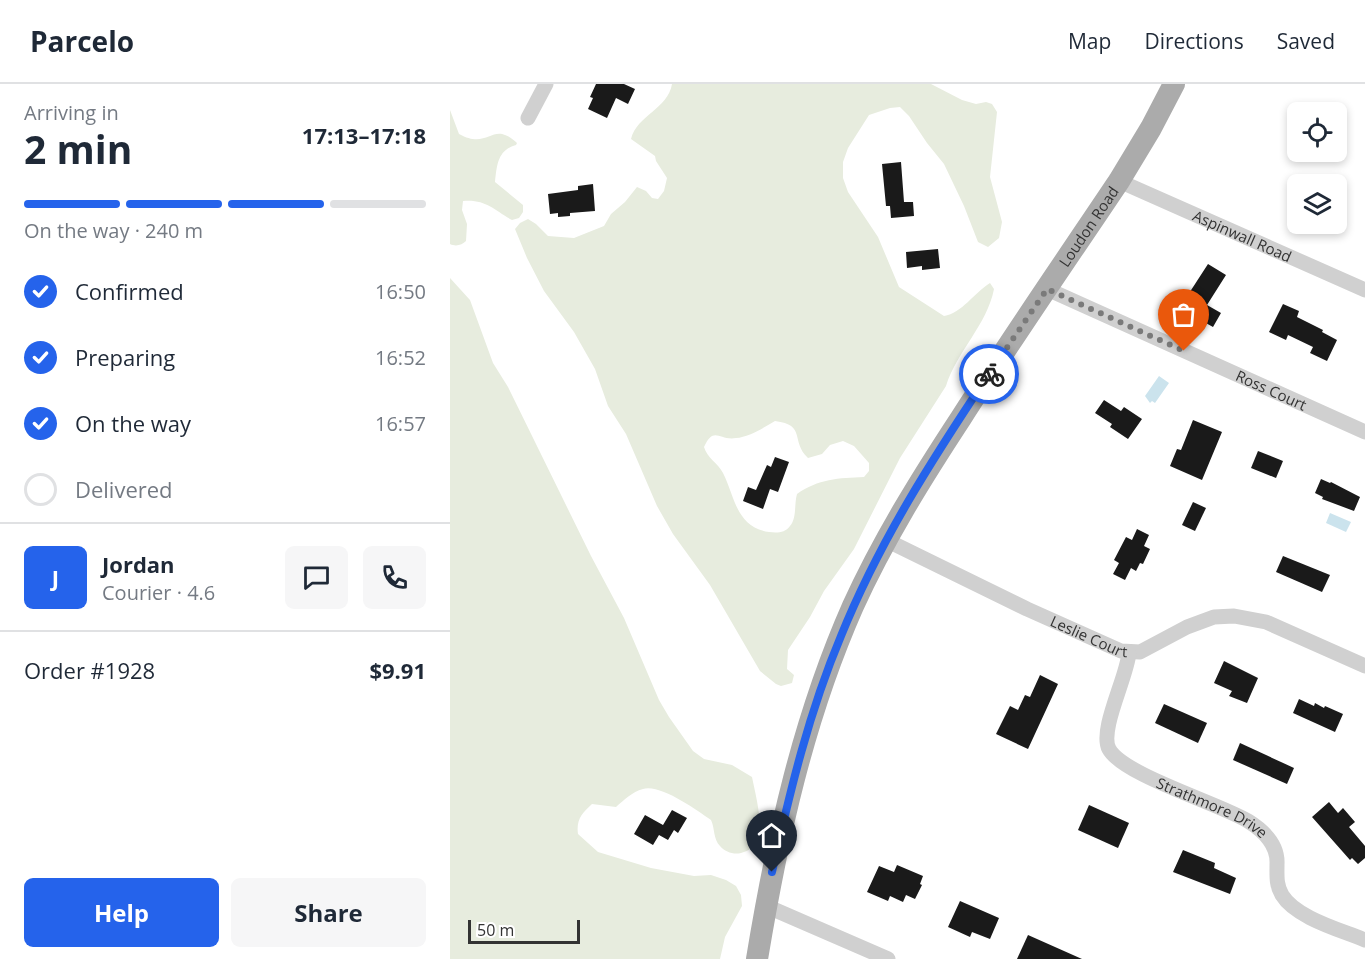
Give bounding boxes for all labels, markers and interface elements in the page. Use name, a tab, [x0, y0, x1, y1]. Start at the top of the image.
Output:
text: Parcelo	[30, 22, 134, 60]
text: Map	[1068, 27, 1111, 55]
text: Directions	[1144, 27, 1244, 55]
text: Saved	[1277, 27, 1335, 55]
text: Arriving in	[24, 99, 119, 126]
map controls	[1287, 102, 1347, 234]
button: locate	[1287, 102, 1347, 162]
text: 17:13–17:18	[302, 120, 426, 150]
text: 2 min	[24, 122, 132, 175]
button: layers	[1287, 174, 1347, 234]
street label: Loudon Road	[1054, 182, 1123, 271]
street label: Aspinwall Road	[1190, 205, 1295, 266]
text: On the way · 240 m	[24, 217, 203, 244]
icon: check	[24, 275, 57, 308]
text: Confirmed	[75, 276, 184, 306]
text: 16:50	[375, 278, 426, 305]
pin	[1158, 289, 1209, 351]
icon: bag	[1167, 298, 1200, 331]
icon: check	[24, 341, 57, 374]
text: Preparing	[75, 342, 175, 372]
text: 16:52	[375, 344, 426, 371]
courier	[959, 344, 1019, 404]
icon: bike	[973, 358, 1006, 391]
street label: Ross Court	[1233, 365, 1310, 415]
icon: check	[24, 407, 57, 440]
text: On the way	[75, 408, 191, 438]
text: 16:57	[375, 410, 426, 437]
text: Delivered	[75, 474, 173, 504]
button: chat	[285, 546, 348, 609]
button: phone	[363, 546, 426, 609]
text: Jordan	[102, 549, 175, 579]
text: J	[52, 562, 59, 592]
text: Courier · 4.6	[102, 579, 215, 606]
street label: Leslie Court	[1047, 611, 1128, 661]
text: Order #1928	[24, 655, 155, 685]
text: $9.91	[369, 655, 426, 685]
street label: Strathmore Drive	[1153, 772, 1272, 842]
pin	[746, 810, 797, 872]
icon: home	[755, 819, 788, 852]
button: Help	[24, 878, 219, 947]
button: Share	[231, 878, 426, 947]
scale bar	[468, 917, 580, 944]
text: 50 m	[477, 919, 514, 941]

